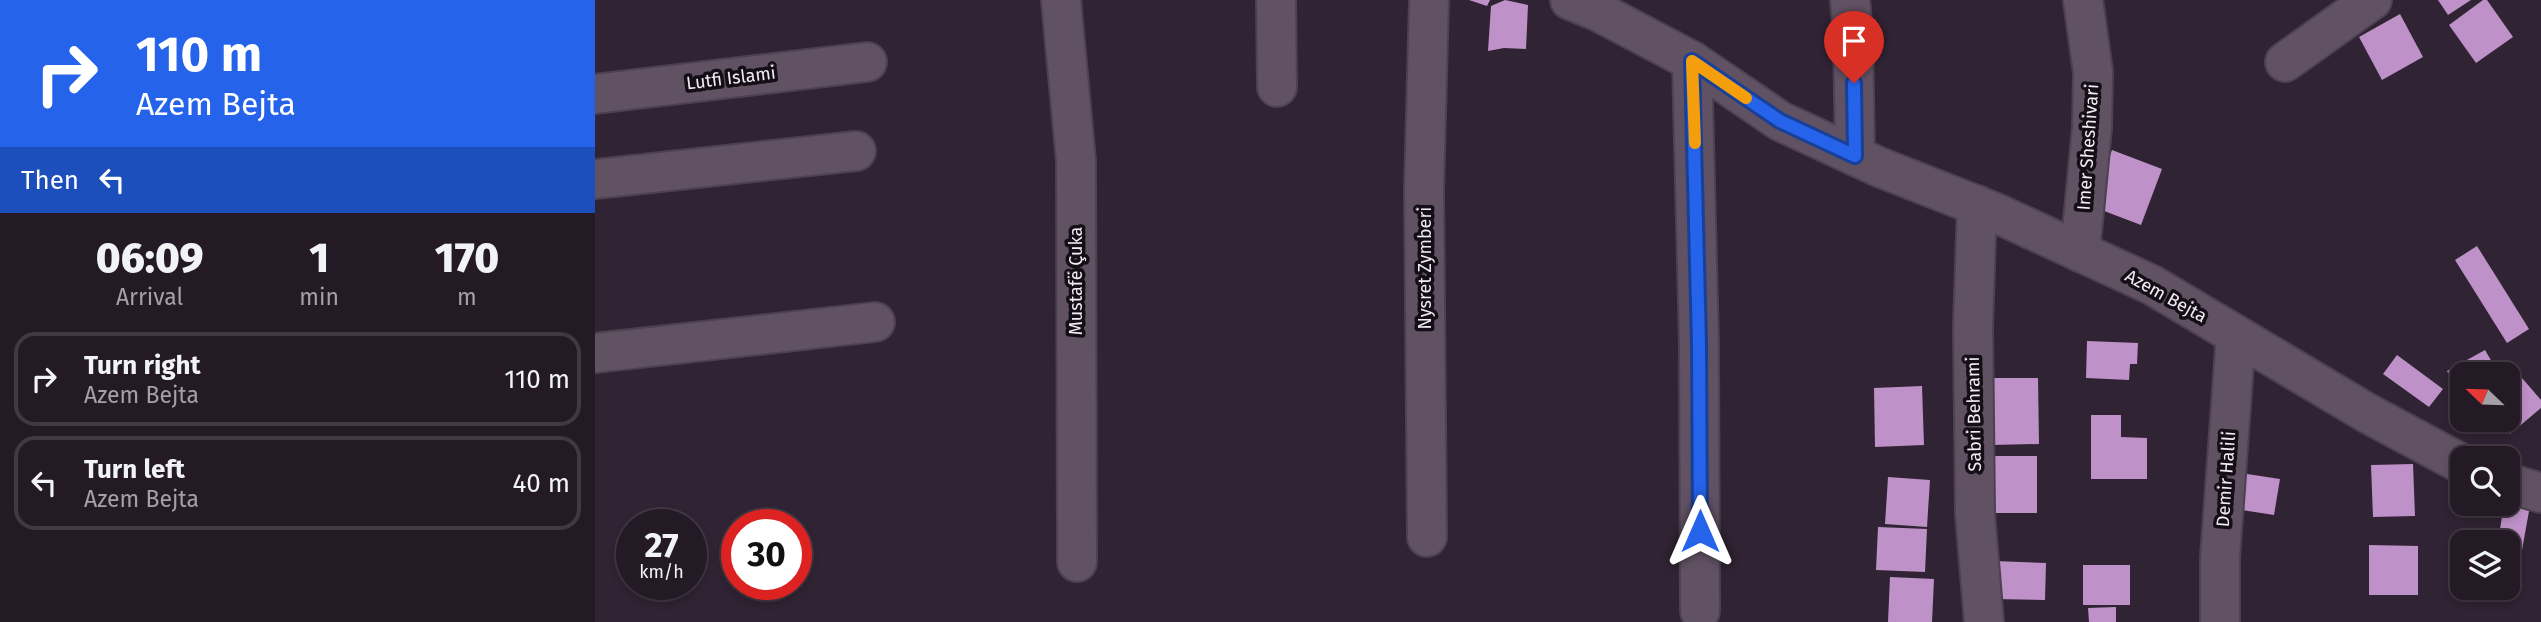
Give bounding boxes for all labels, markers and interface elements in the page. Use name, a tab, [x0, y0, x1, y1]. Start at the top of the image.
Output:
pin	[1824, 11, 1884, 83]
icon: arrive	[1835, 22, 1873, 60]
text: 110 m	[136, 25, 262, 84]
icon: right	[21, 28, 112, 119]
street label: Lutfi Islami	[685, 62, 777, 94]
street label: Imer Sheshivari	[2073, 83, 2103, 211]
text: Azem Bejta	[136, 85, 296, 123]
icon: left	[93, 161, 131, 199]
text: Then	[21, 165, 79, 196]
street label: Nysret Zymberi	[1414, 207, 1436, 329]
street label: Mustafë Çuka	[1065, 227, 1087, 335]
text: 06:09	[96, 233, 203, 283]
text: 1	[309, 233, 329, 283]
text: 170	[435, 233, 499, 283]
street label: Azem Bejta	[2121, 265, 2211, 327]
text: Arrival	[116, 283, 183, 311]
text: min	[299, 283, 339, 311]
text: m	[457, 283, 477, 311]
text: Turn right	[84, 350, 201, 381]
street label: Sabri Behrami	[1962, 356, 1986, 472]
icon: right	[25, 360, 63, 398]
north arrow	[2450, 362, 2520, 432]
map controls	[2450, 362, 2520, 600]
text: 110 m	[504, 364, 570, 395]
text: Azem Bejta	[84, 381, 199, 409]
street label: Demir Halili	[2212, 430, 2240, 528]
button: search	[2450, 446, 2520, 516]
text: Turn left	[84, 454, 185, 485]
icon: left	[25, 464, 63, 502]
text: 40 m	[512, 468, 570, 499]
text: Azem Bejta	[84, 485, 199, 513]
position arrow	[1663, 494, 1737, 568]
speed limit sign: 30	[721, 509, 812, 600]
text: 27	[644, 524, 679, 566]
button: layers	[2450, 530, 2520, 600]
text: km/h	[639, 561, 684, 583]

